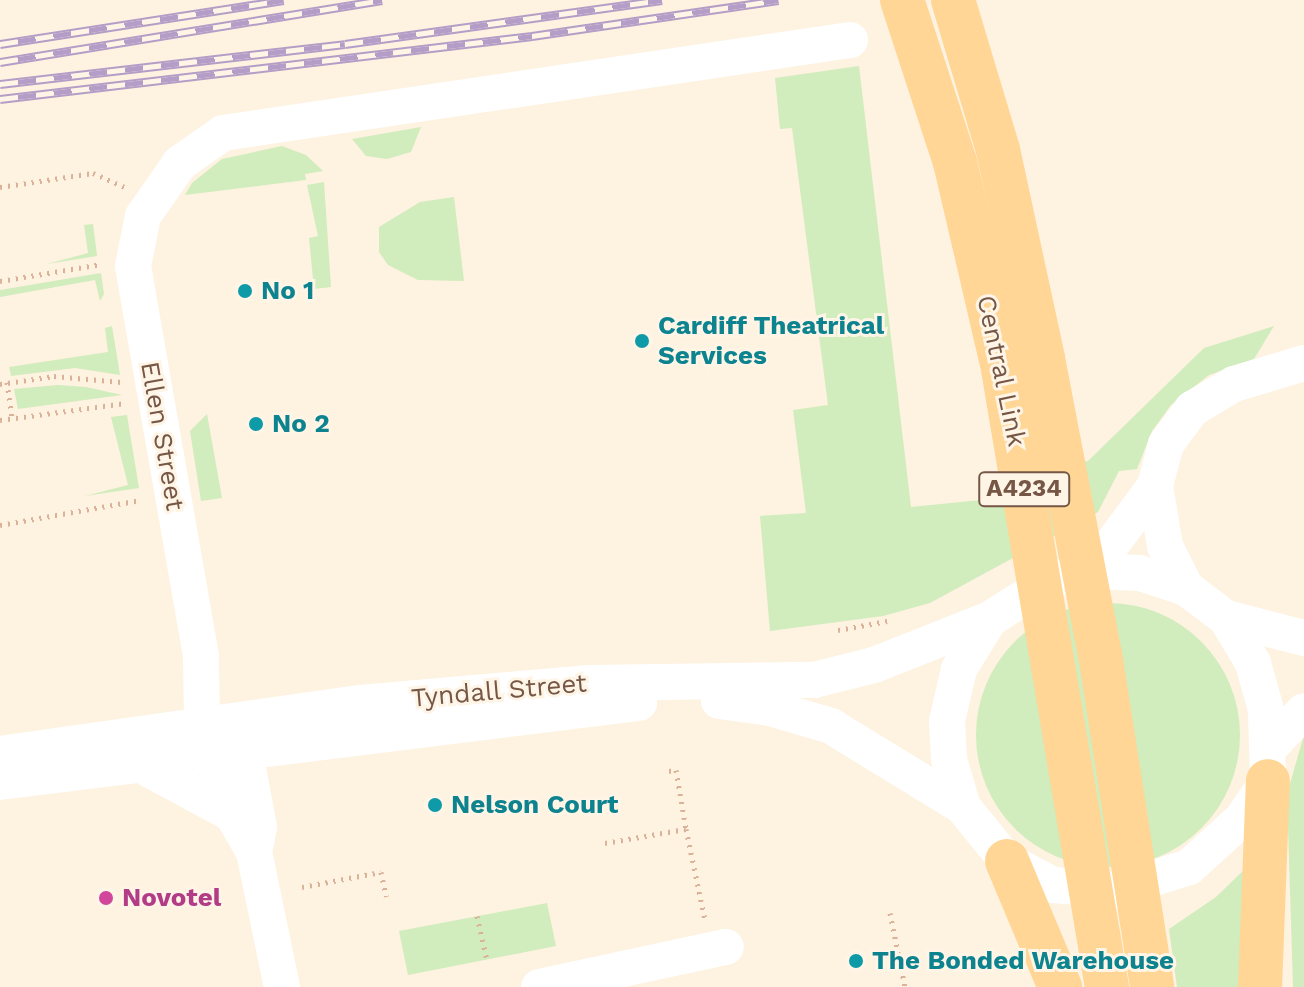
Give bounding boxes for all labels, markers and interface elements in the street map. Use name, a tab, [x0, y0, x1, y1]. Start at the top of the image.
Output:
place label: No 1	[261, 275, 314, 307]
marker: No 1	[236, 282, 254, 300]
street label: Central Link	[970, 292, 1032, 450]
place label: Cardiff Theatrical Services	[658, 310, 885, 372]
marker: Cardiff Theatrical Services	[633, 332, 651, 350]
street label: Ellen Street	[134, 359, 190, 513]
place label: No 2	[272, 408, 330, 440]
marker: No 2	[247, 415, 265, 433]
road number: A4234	[978, 469, 1070, 509]
street label: Tyndall Street	[409, 668, 589, 714]
place label: Nelson Court	[451, 789, 618, 821]
marker: Nelson Court	[426, 796, 444, 814]
place label: Novotel	[122, 882, 221, 914]
marker: Novotel	[97, 889, 115, 907]
place label: The Bonded Warehouse	[872, 945, 1175, 977]
marker: The Bonded Warehouse	[847, 952, 865, 970]

